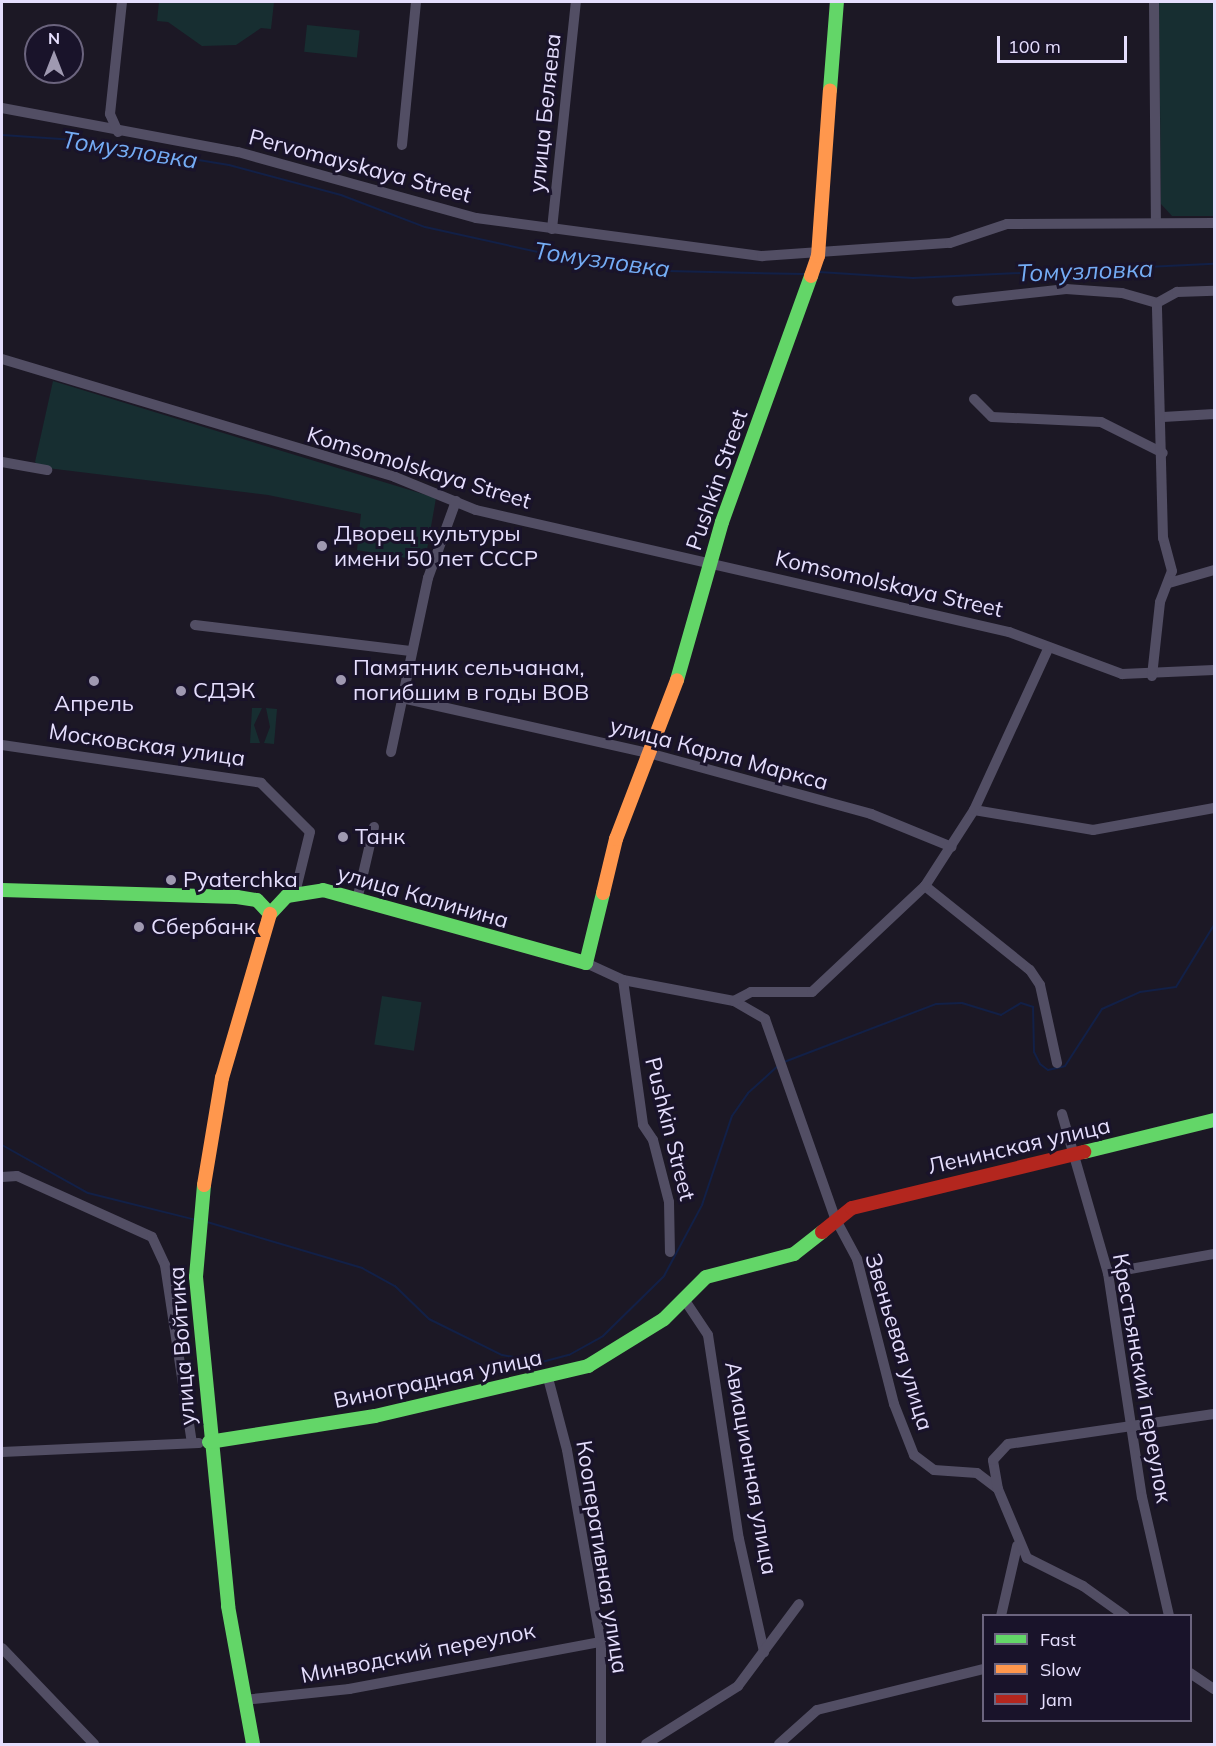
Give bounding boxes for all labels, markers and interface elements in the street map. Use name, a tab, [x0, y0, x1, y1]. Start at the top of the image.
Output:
north arrow	[24, 24, 84, 84]
scale bar	[1000, 24, 1130, 62]
text: N	[48, 28, 60, 48]
street label: улица Беляева	[524, 32, 566, 194]
text: 100 m	[1008, 35, 1061, 58]
street label: Pervomayskaya Street	[246, 124, 474, 208]
water label: Томузловка	[60, 125, 200, 175]
water label: Томузловка	[532, 236, 672, 284]
water label: Томузловка	[1016, 254, 1154, 288]
street label: Pushkin Street	[681, 406, 753, 554]
street label: Komsomolskaya Street	[304, 421, 534, 515]
place label: Дворец культуры имени 50 лет СССР	[334, 520, 538, 572]
marker: Дворец культуры имени 50 лет СССР	[315, 539, 329, 553]
street label: Komsomolskaya Street	[773, 545, 1005, 623]
place label: Памятник сельчанам, погибшим в годы ВОВ	[353, 654, 589, 706]
marker: Памятник сельчанам, погибшим в годы ВОВ	[334, 673, 348, 687]
marker: Апрель	[87, 674, 101, 688]
place label: СДЭК	[193, 678, 255, 704]
marker: СДЭК	[174, 684, 188, 698]
place label: Апрель	[54, 691, 134, 717]
street label: улица Карла Маркса	[607, 712, 831, 796]
street label: Московская улица	[47, 718, 247, 772]
place label: Танк	[355, 824, 405, 850]
marker: Танк	[336, 830, 350, 844]
street label: улица Калинина	[335, 860, 511, 934]
place label: Pyaterchka	[183, 867, 298, 893]
marker: Pyaterchka	[164, 873, 178, 887]
place label: Сбербанк	[151, 914, 256, 940]
marker: Сбербанк	[132, 920, 146, 934]
street label: Pushkin Street	[639, 1055, 701, 1203]
street label: Ленинская улица	[925, 1112, 1113, 1180]
street label: Звеньевая улица	[859, 1250, 939, 1434]
street label: Крестьянский переулок	[1107, 1251, 1177, 1505]
street label: улица Войтика	[163, 1266, 201, 1426]
street label: Виноградная улица	[331, 1344, 545, 1414]
street label: Авиационная улица	[719, 1359, 783, 1577]
street label: Кооперативная улица	[571, 1438, 633, 1676]
legend	[982, 1614, 1192, 1722]
street label: Минводский переулок	[299, 1617, 537, 1689]
text: Fast	[1040, 1628, 1076, 1651]
text: Slow	[1040, 1658, 1081, 1681]
text: Jam	[1040, 1688, 1073, 1711]

